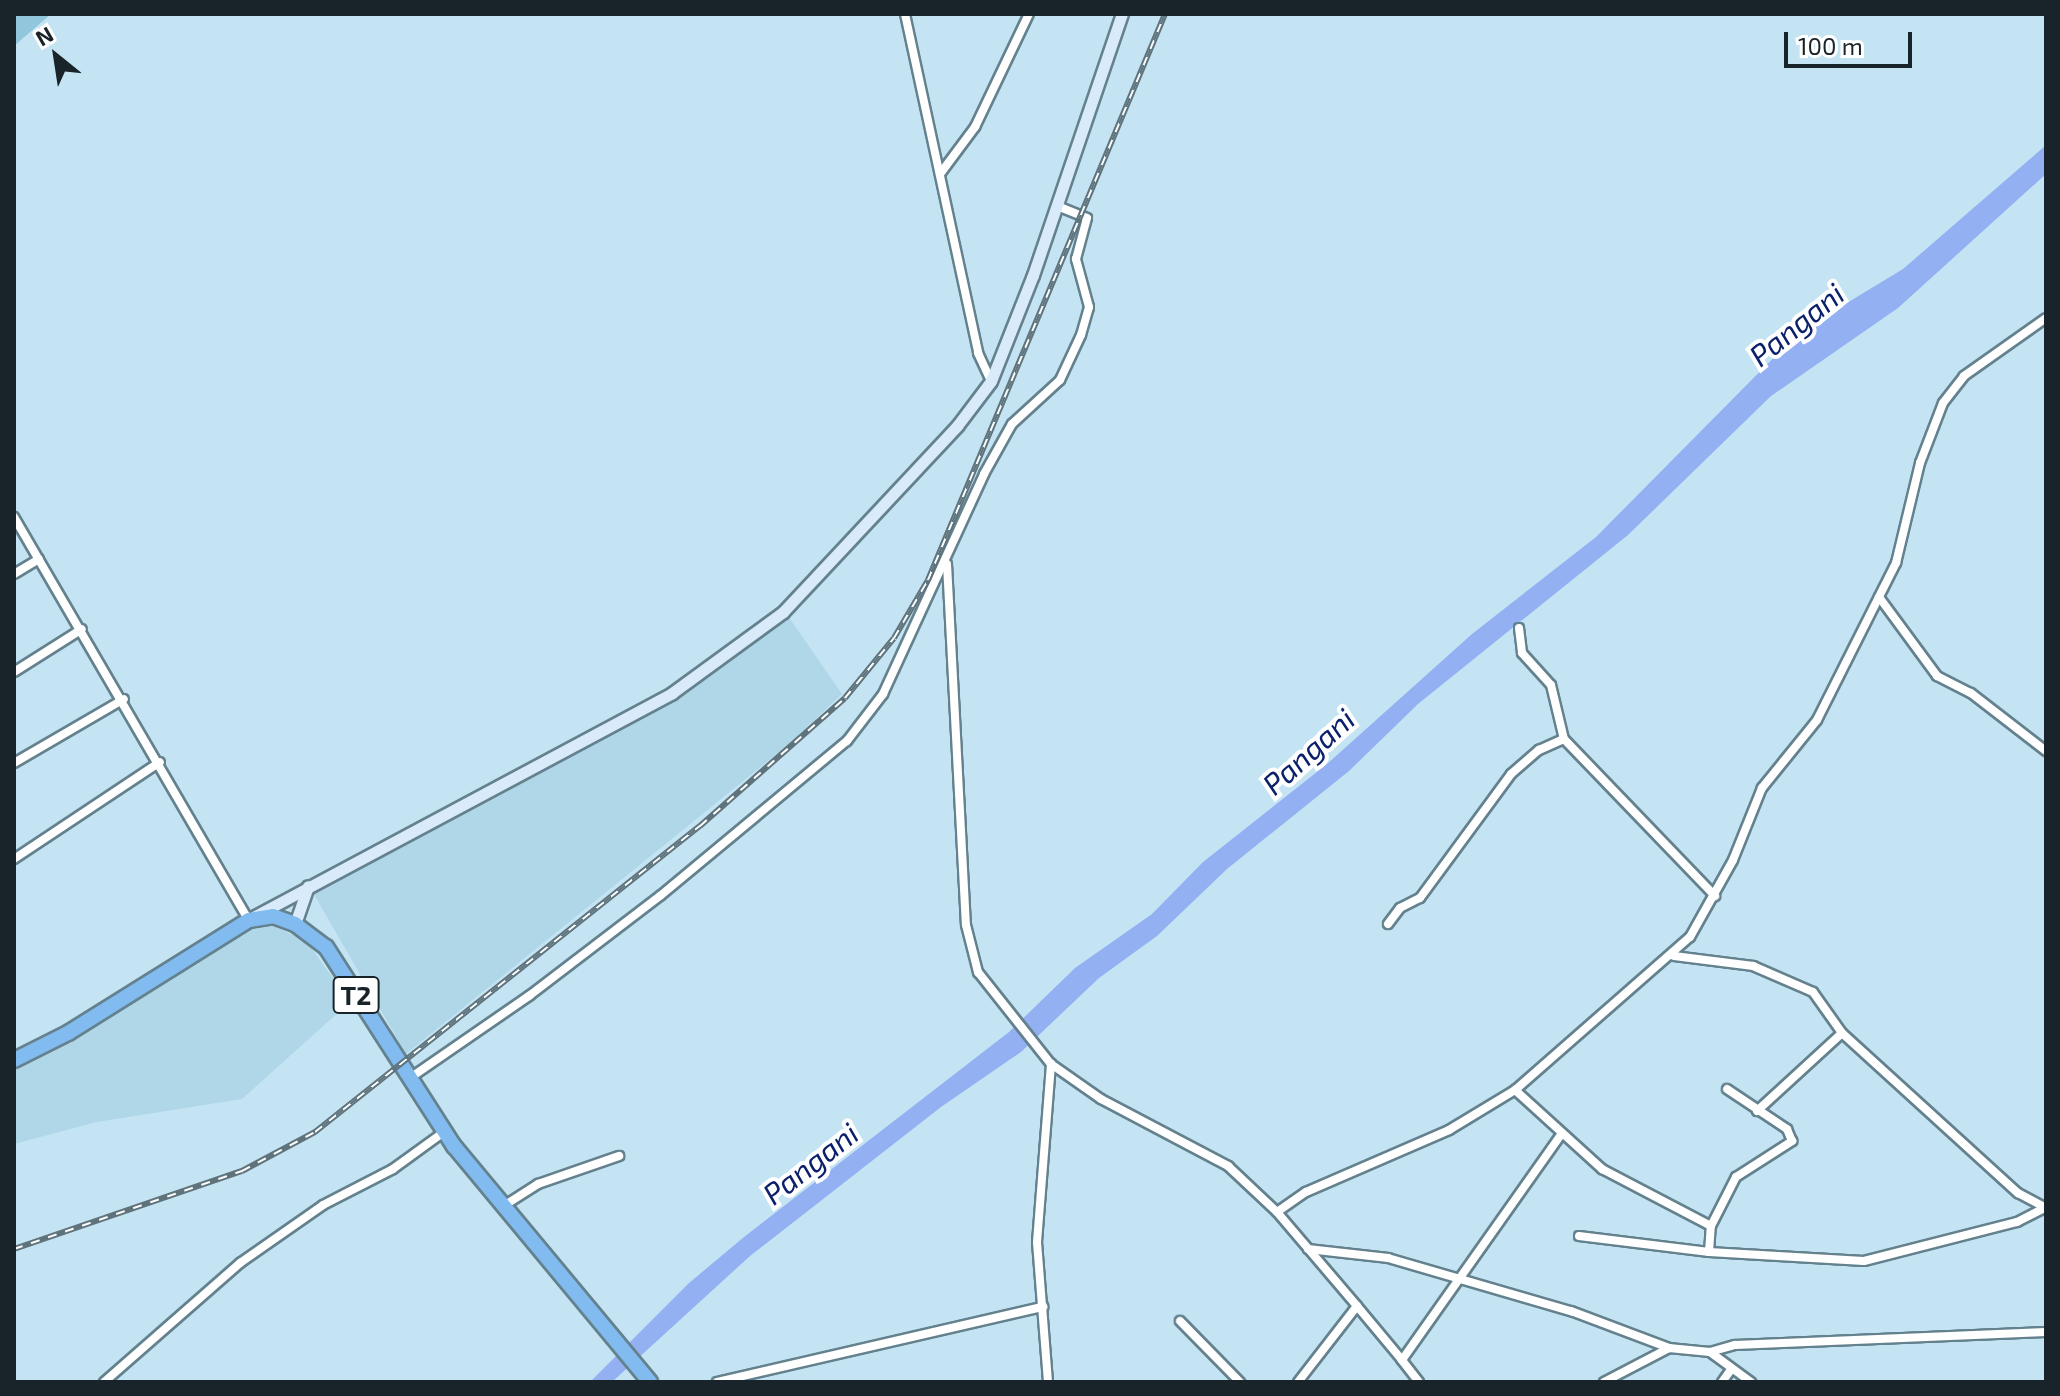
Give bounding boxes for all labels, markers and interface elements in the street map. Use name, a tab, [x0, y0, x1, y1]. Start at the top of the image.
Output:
north arrow	[16, 16, 96, 96]
scale bar	[1788, 16, 1916, 66]
text: N	[31, 20, 57, 50]
text: 100 m	[1798, 31, 1863, 60]
water label: Pangani	[1741, 275, 1851, 373]
water label: Pangani	[1255, 700, 1361, 802]
road number: T2	[332, 973, 380, 1017]
water label: Pangani	[755, 1115, 865, 1211]

